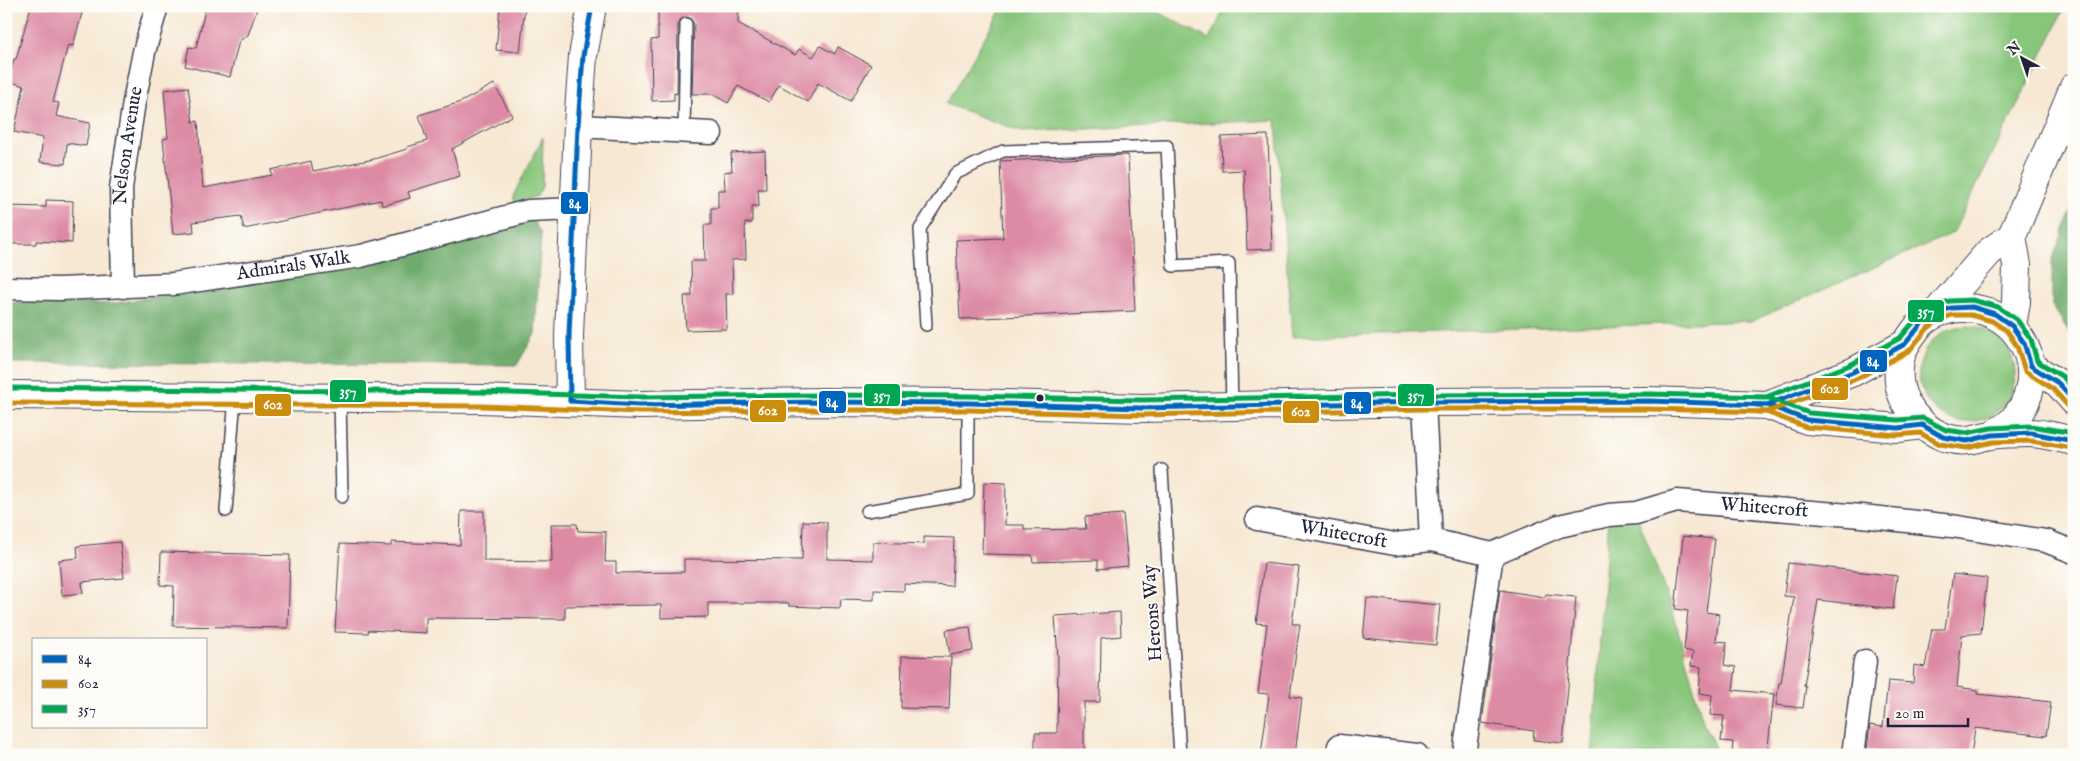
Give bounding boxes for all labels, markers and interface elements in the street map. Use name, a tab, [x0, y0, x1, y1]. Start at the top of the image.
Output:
north arrow	[1998, 32, 2048, 82]
text: N	[2003, 38, 2025, 60]
street label: Nelson Avenue	[109, 84, 149, 205]
line badge: 84	[560, 191, 589, 215]
text: 84	[569, 195, 582, 213]
street label: Admirals Walk	[234, 246, 353, 287]
line badge: 357	[1907, 299, 1945, 323]
text: 357	[1918, 303, 1935, 321]
line badge: 84	[1859, 349, 1888, 373]
text: 84	[1867, 353, 1880, 371]
line badge: 602	[1811, 377, 1849, 401]
line badge: 357	[329, 379, 367, 403]
text: 602	[1820, 380, 1840, 398]
text: 357	[340, 383, 357, 401]
line badge: 357	[863, 383, 901, 407]
line badge: 357	[1397, 383, 1435, 407]
text: 357	[874, 387, 891, 405]
text: 357	[1408, 387, 1425, 405]
line badge: 84	[818, 390, 847, 414]
line badge: 84	[1343, 391, 1372, 415]
line badge: 602	[254, 393, 292, 417]
unlabelled marker	[1035, 393, 1045, 403]
text: 84	[826, 394, 839, 412]
text: 84	[1351, 395, 1364, 413]
text: 602	[263, 396, 283, 414]
line badge: 602	[749, 399, 787, 423]
line badge: 602	[1282, 400, 1320, 424]
text: 602	[758, 402, 778, 420]
text: 602	[1291, 403, 1311, 421]
street label: Whitecroft	[1719, 493, 1810, 524]
street label: Whitecroft	[1298, 515, 1390, 554]
street label: Herons Way	[1138, 563, 1168, 662]
legend	[32, 638, 208, 728]
text: 84	[78, 650, 92, 669]
text: 602	[78, 674, 99, 693]
scale bar	[1888, 696, 1968, 728]
text: 357	[78, 700, 96, 719]
text: 20 m	[1895, 704, 1925, 723]

